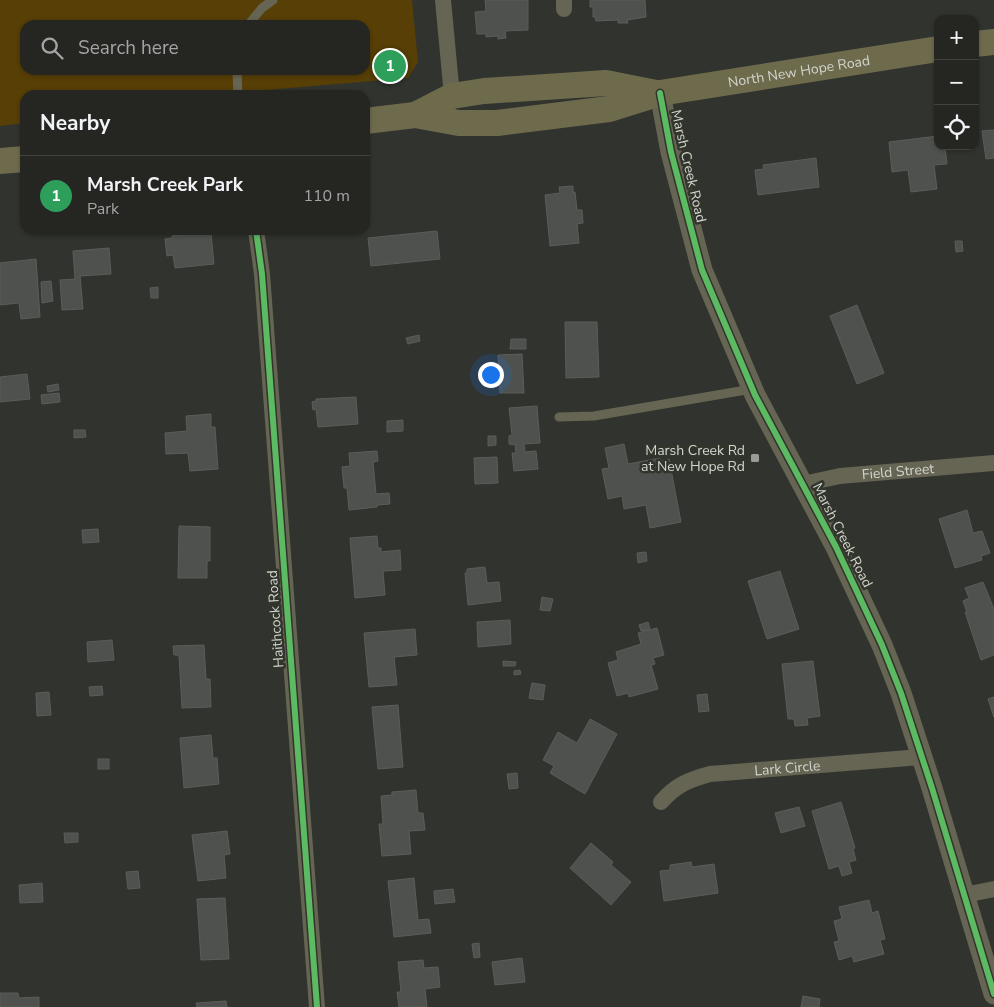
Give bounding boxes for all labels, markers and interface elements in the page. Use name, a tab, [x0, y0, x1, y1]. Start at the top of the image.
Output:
map controls	[934, 15, 979, 150]
button: +	[934, 15, 979, 60]
search box	[20, 20, 370, 75]
icon: search	[38, 34, 66, 62]
text: Search here	[78, 35, 179, 61]
pin: 1	[374, 47, 406, 85]
street label: North New Hope Road	[727, 51, 871, 92]
button: −	[934, 60, 979, 105]
button: locate	[934, 105, 979, 150]
street label: Marsh Creek Road	[666, 108, 711, 224]
text: Nearby	[40, 109, 110, 137]
text: Marsh Creek Park	[87, 172, 243, 198]
text: 1	[51, 185, 61, 207]
text: 110 m	[303, 185, 350, 207]
text: Park	[87, 198, 119, 220]
your location	[478, 362, 504, 388]
place label: Marsh Creek Rd at New Hope Rd	[641, 441, 745, 476]
marker: Marsh Creek Rd at New Hope Rd	[749, 452, 761, 464]
street label: Field Street	[861, 459, 935, 484]
street label: Marsh Creek Road	[808, 480, 877, 591]
street label: Haithcock Road	[263, 569, 288, 668]
street label: Lark Circle	[754, 756, 821, 780]

